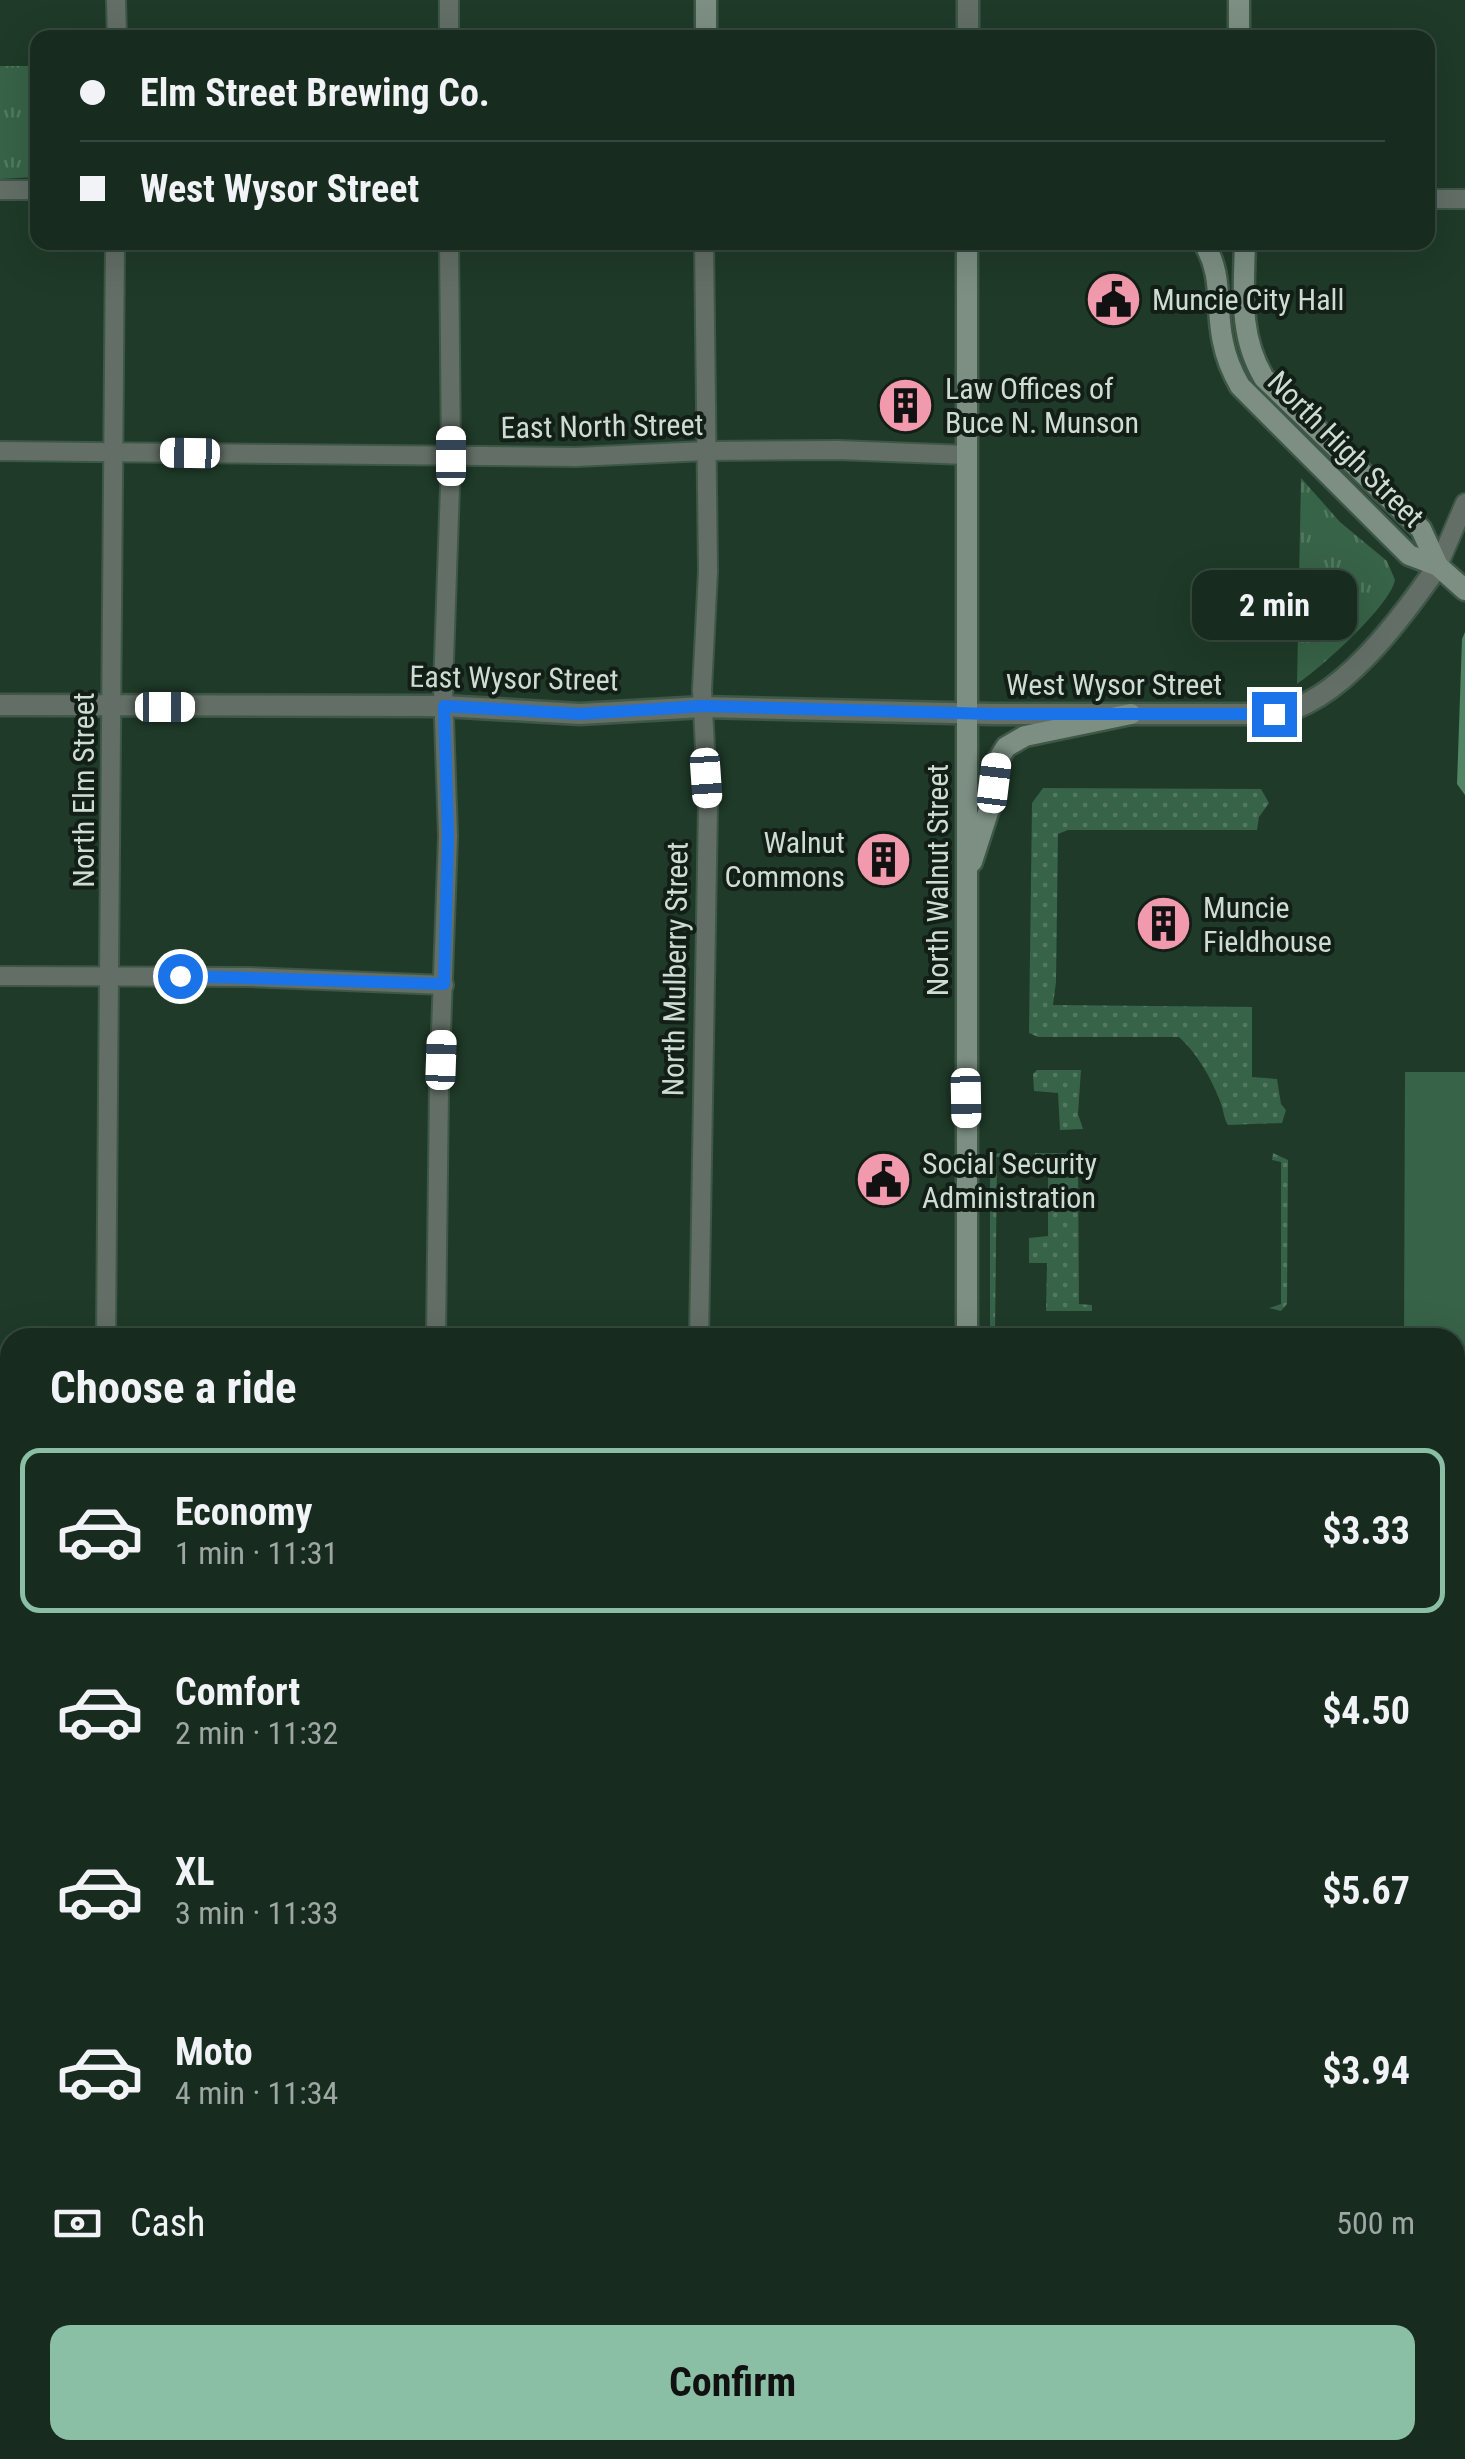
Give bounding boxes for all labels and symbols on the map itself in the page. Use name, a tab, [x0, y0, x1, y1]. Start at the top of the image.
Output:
public building icon: Muncie City Hall	[1083, 269, 1143, 329]
place label: Muncie City Hall	[1152, 282, 1344, 317]
street label: North High Street	[1261, 364, 1431, 534]
place label: Law Offices of Buce N. Munson	[945, 371, 1139, 440]
building icon: Law Offices of Buce N. Munson	[876, 375, 936, 435]
street label: East North Street	[500, 407, 704, 445]
car	[436, 426, 466, 486]
car	[160, 437, 220, 469]
callout: 2 min	[1192, 569, 1356, 639]
street label: East Wysor Street	[409, 659, 619, 697]
street label: West Wysor Street	[1006, 667, 1222, 702]
street label: North Elm Street	[66, 692, 101, 888]
car	[135, 692, 195, 722]
route end	[1252, 692, 1297, 737]
car	[689, 747, 723, 809]
car	[975, 751, 1013, 815]
street label: North Walnut Street	[920, 764, 955, 996]
place label: Walnut Commons	[724, 825, 845, 894]
building icon: Walnut Commons	[854, 829, 914, 889]
street label: North Mulberry Street	[655, 841, 695, 1097]
place label: Muncie Fieldhouse	[1203, 890, 1332, 959]
building icon: Muncie Fieldhouse	[1134, 894, 1194, 954]
route start	[158, 954, 203, 999]
car	[425, 1029, 457, 1091]
car	[950, 1068, 982, 1128]
place label: Social Security Administration	[922, 1146, 1097, 1215]
public building icon: Social Security Administration	[853, 1150, 913, 1210]

